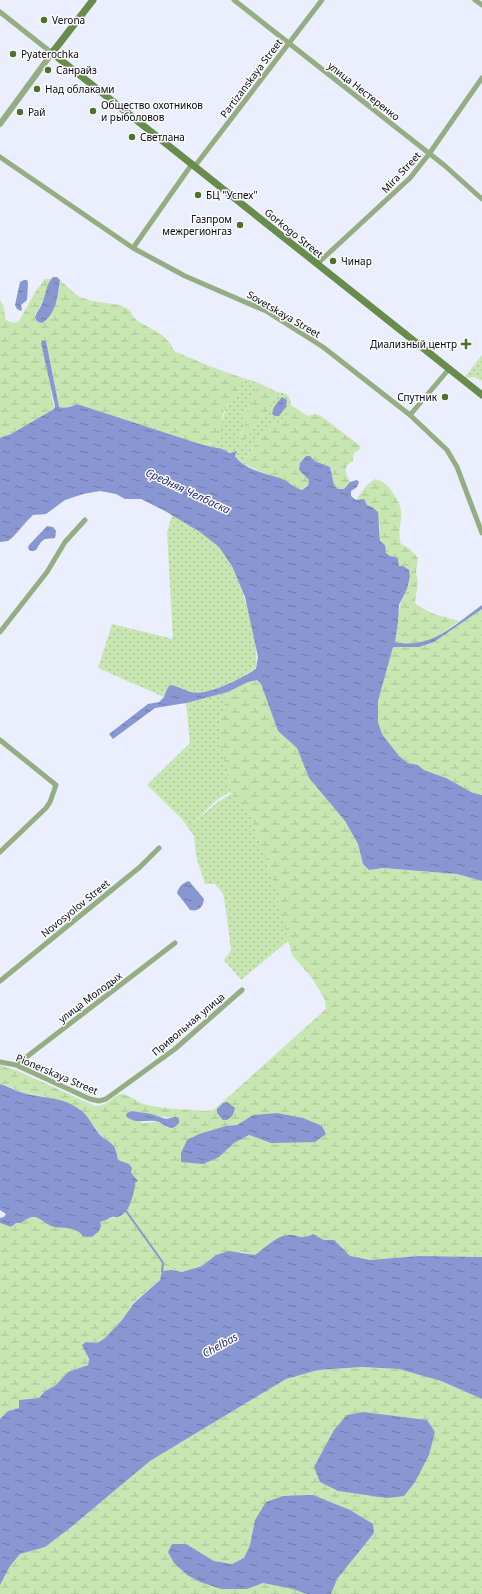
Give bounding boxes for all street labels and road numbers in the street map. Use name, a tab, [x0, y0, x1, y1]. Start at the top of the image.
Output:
street label: Partizanskaya Street	[217, 35, 286, 120]
street label: улица Нестеренко	[325, 58, 403, 124]
street label: Mira Street	[378, 148, 424, 196]
street label: Gorkogo Street	[262, 205, 327, 261]
street label: Sovetskaya Street	[245, 287, 324, 341]
street label: Novosyolov Street	[38, 876, 113, 940]
street label: улица Молодых	[55, 968, 125, 1026]
street label: Привольная улица	[149, 989, 227, 1059]
street label: Pionerskaya Street	[14, 1050, 100, 1098]

